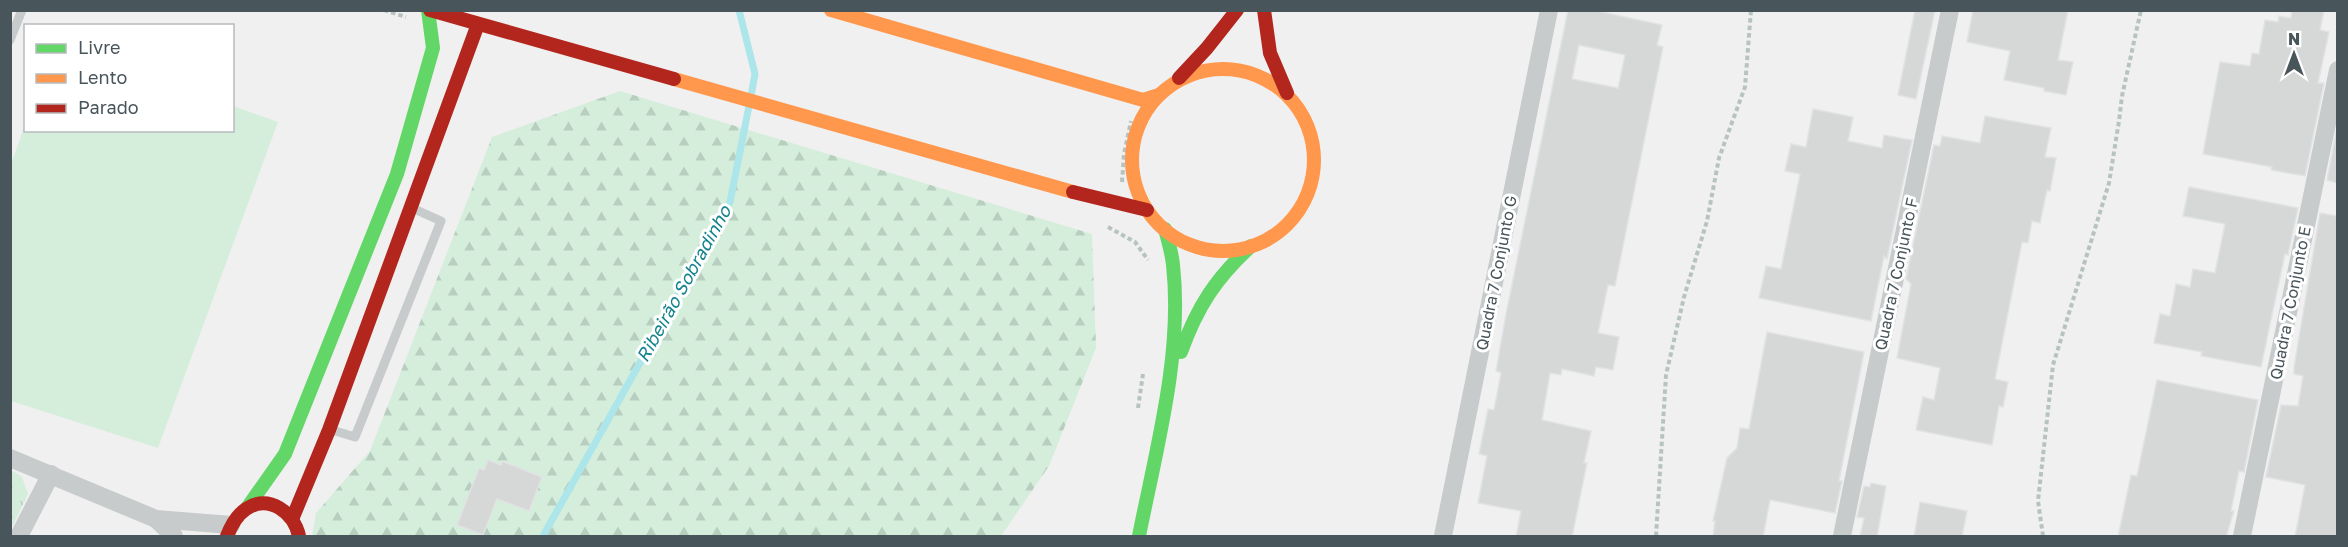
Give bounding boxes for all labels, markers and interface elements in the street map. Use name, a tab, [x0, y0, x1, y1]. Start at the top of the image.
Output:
legend	[24, 24, 234, 132]
north arrow	[2264, 24, 2324, 84]
text: N	[2288, 29, 2300, 49]
text: Livre	[78, 36, 120, 58]
text: Lento	[78, 66, 127, 88]
text: Parado	[78, 96, 139, 118]
street label: Quadra 7 Conjunto G	[1471, 194, 1521, 352]
street label: Quadra 7 Conjunto F	[1870, 196, 1922, 352]
water label: Ribeirão Sobradinho	[631, 201, 736, 365]
street label: Quadra 7 Conjunto E	[2265, 225, 2315, 381]

